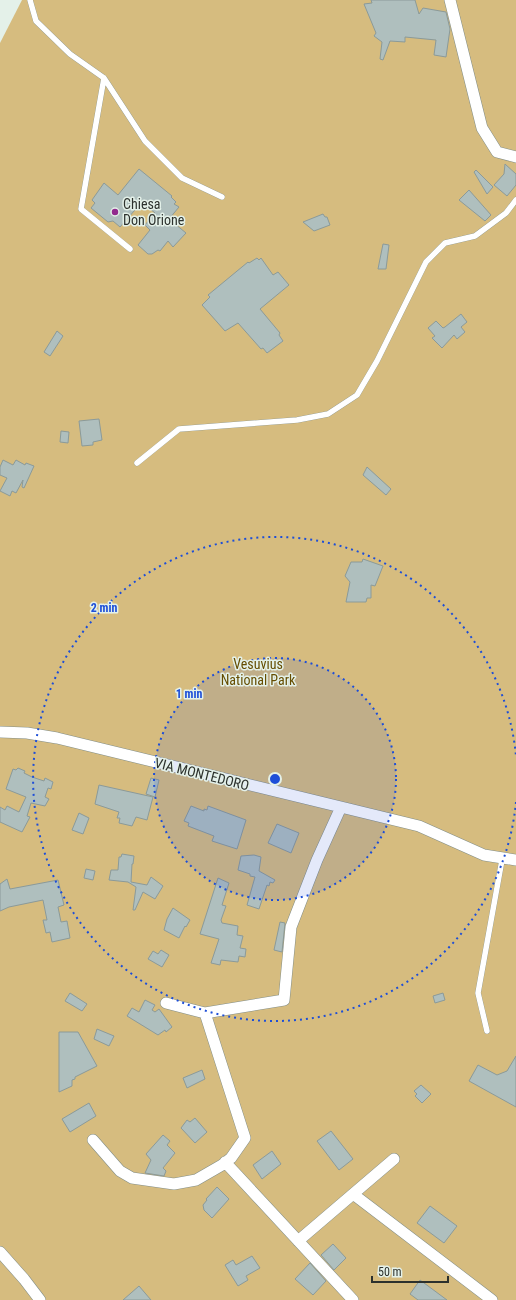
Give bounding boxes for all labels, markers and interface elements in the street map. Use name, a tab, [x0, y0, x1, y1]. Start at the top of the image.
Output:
place label: Chiesa Don Orione	[123, 196, 185, 228]
marker: Chiesa Don Orione	[110, 207, 120, 217]
text: 2 min	[91, 601, 117, 615]
park label: Vesuvius National Park	[221, 656, 296, 688]
text: 1 min	[176, 687, 202, 701]
street label: VIA MONTEDORO	[153, 755, 251, 793]
centre of rings	[268, 772, 282, 786]
scale bar	[372, 1258, 448, 1284]
text: 50 m	[378, 1265, 402, 1279]

